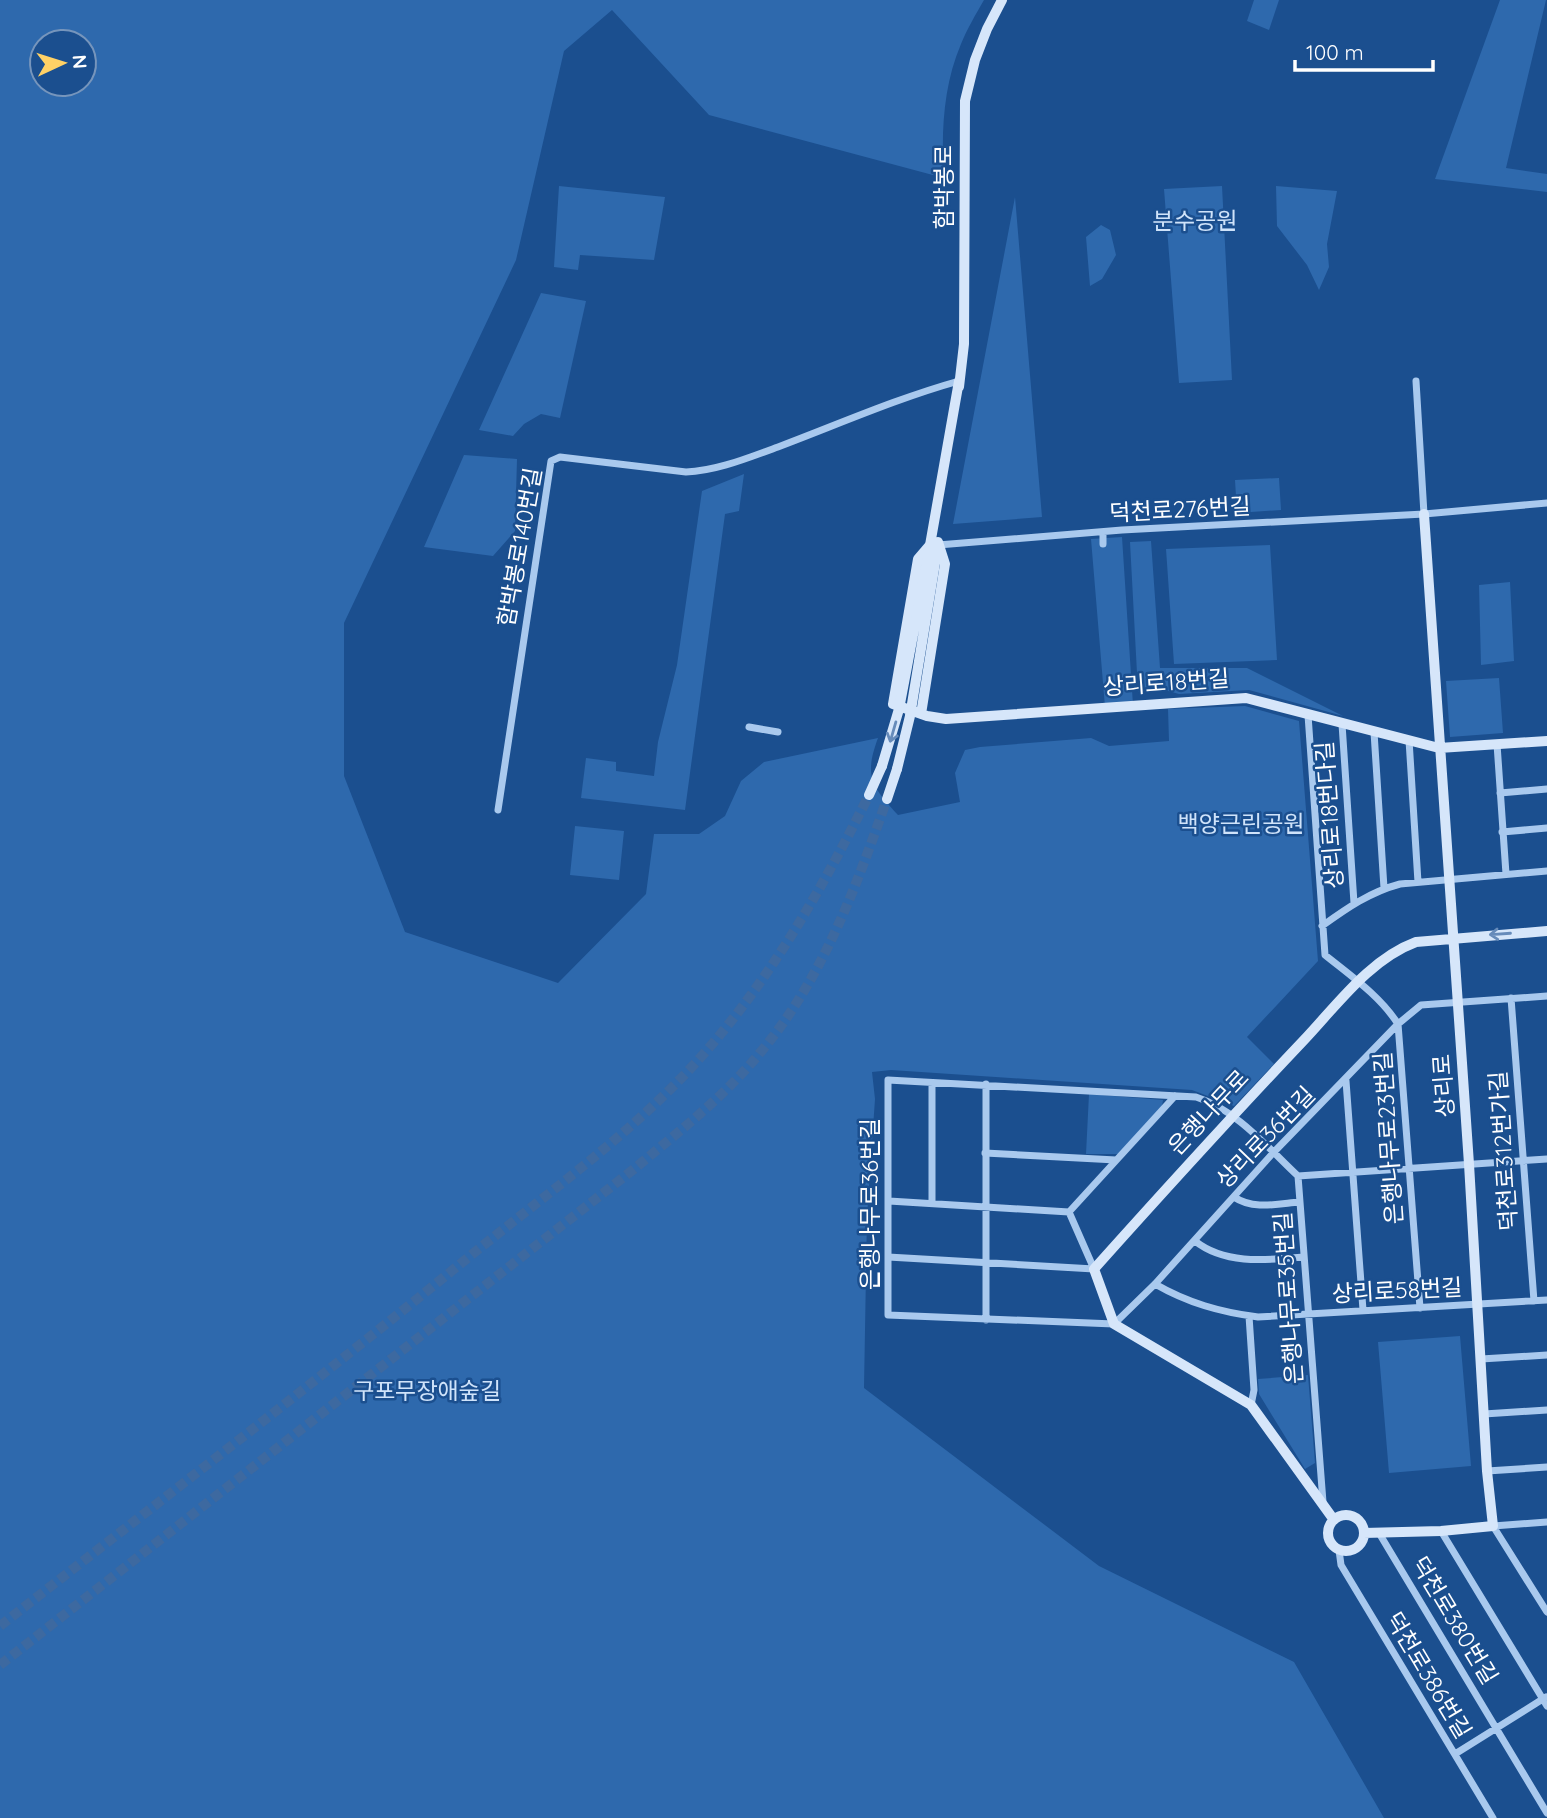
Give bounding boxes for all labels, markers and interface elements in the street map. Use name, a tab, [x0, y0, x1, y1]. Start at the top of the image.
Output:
north arrow	[28, 28, 98, 98]
scale bar	[1295, 28, 1433, 72]
text: 100 m	[1306, 39, 1364, 65]
text: N	[68, 54, 92, 70]
street label: 함박봉로	[929, 145, 958, 229]
park label: 분수공원	[1153, 206, 1237, 235]
street label: 함박봉로140번길	[491, 465, 547, 629]
street label: 덕천로276번길	[1109, 491, 1251, 527]
street label: 상리로18번길	[1102, 663, 1230, 701]
one-way arrow	[885, 721, 898, 743]
street label: 상리로18번다길	[1309, 740, 1349, 890]
park label: 백양근린공원	[1178, 809, 1304, 838]
one-way arrow	[1489, 928, 1512, 941]
street label: 은행나무로23번길	[1368, 1051, 1408, 1225]
street label: 상리로	[1426, 1053, 1460, 1119]
street label: 은행나무로	[1161, 1063, 1255, 1161]
street label: 덕천로312번가길	[1483, 1070, 1523, 1232]
street label: 상리로36번길	[1209, 1080, 1321, 1194]
street label: 은행나무로36번길	[855, 1118, 884, 1290]
street label: 은행나무로35번길	[1268, 1211, 1308, 1385]
street label: 상리로58번길	[1331, 1272, 1463, 1308]
park label: 구포무장애숲길	[353, 1376, 501, 1405]
street label: 덕천로380번길	[1405, 1551, 1505, 1689]
street label: 덕천로386번길	[1380, 1606, 1478, 1744]

